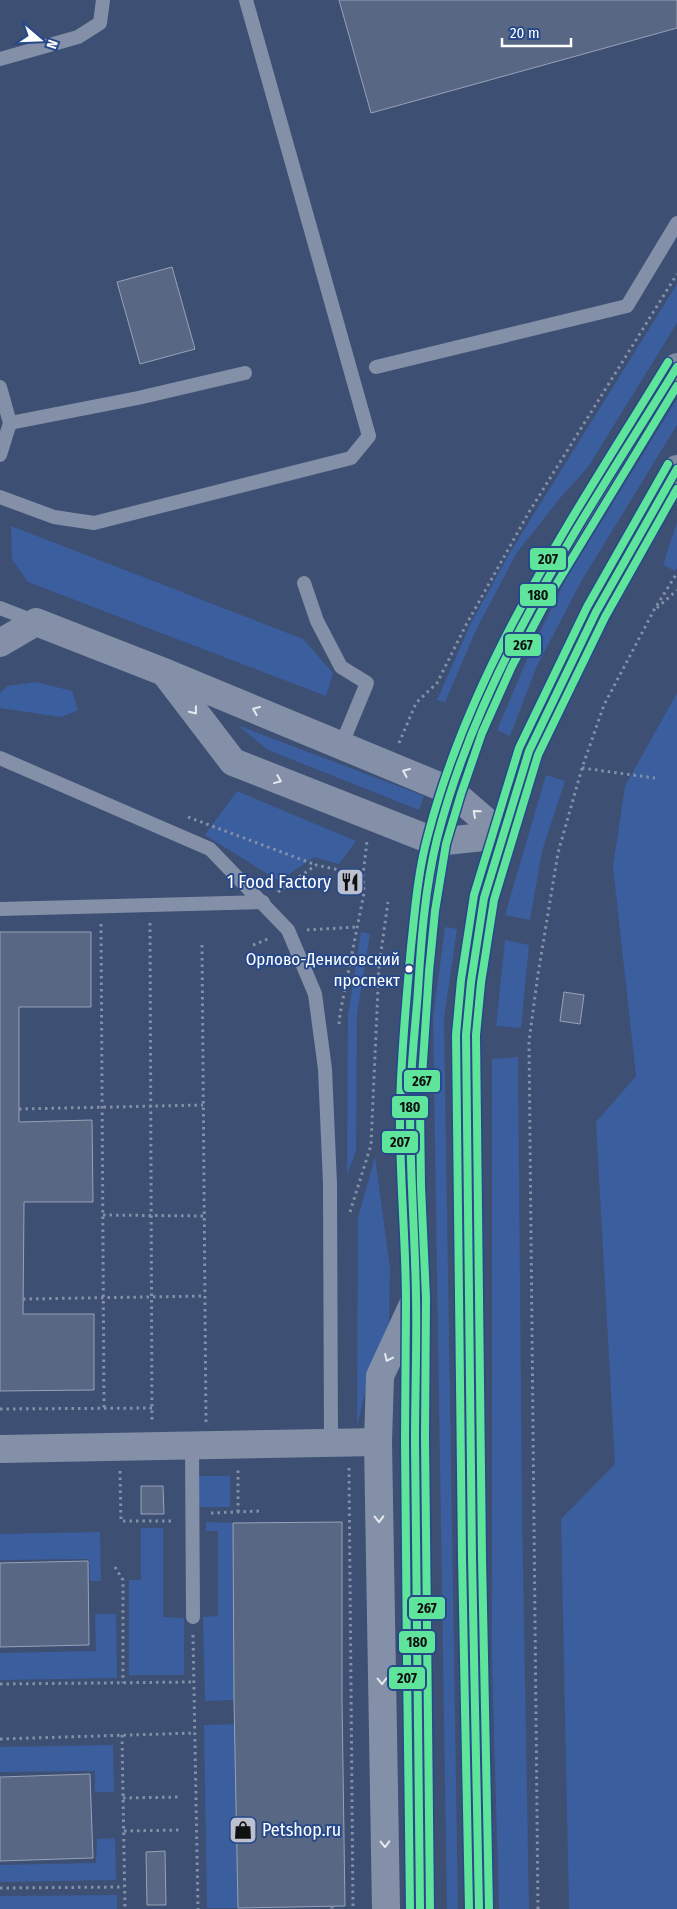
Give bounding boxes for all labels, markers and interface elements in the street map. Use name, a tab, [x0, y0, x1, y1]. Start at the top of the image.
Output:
north arrow	[15, 15, 65, 65]
scale bar	[502, 15, 571, 47]
text: 20 m	[510, 24, 540, 42]
text: N	[42, 37, 61, 51]
line badge: 207	[529, 547, 567, 571]
text: 207	[537, 551, 558, 568]
line badge: 180	[519, 583, 557, 607]
text: 180	[528, 587, 549, 604]
line badge: 267	[504, 633, 542, 657]
text: 267	[512, 637, 533, 654]
one-way arrow	[188, 705, 197, 715]
one-way arrow	[252, 706, 261, 717]
one-way arrow	[402, 768, 411, 778]
one-way arrow	[274, 774, 282, 784]
one-way arrow	[473, 810, 482, 819]
restaurant icon: 1 Food Factory	[335, 867, 365, 897]
place label: 1 Food Factory	[227, 871, 331, 893]
place label: Орлово-Денисовский проспект	[246, 949, 400, 991]
marker: Орлово-Денисовский проспект	[404, 964, 414, 974]
line badge: 267	[403, 1069, 441, 1093]
text: 267	[411, 1073, 432, 1090]
line badge: 180	[391, 1095, 429, 1119]
text: 180	[400, 1099, 421, 1116]
line badge: 207	[381, 1130, 419, 1154]
text: 207	[389, 1134, 410, 1151]
one-way arrow	[384, 1353, 395, 1362]
one-way arrow	[374, 1515, 385, 1523]
line badge: 267	[408, 1596, 446, 1620]
text: 267	[416, 1600, 437, 1617]
line badge: 180	[398, 1630, 436, 1654]
text: 180	[407, 1634, 428, 1651]
line badge: 207	[388, 1666, 426, 1690]
text: 207	[396, 1670, 417, 1687]
one-way arrow	[377, 1678, 387, 1685]
shop icon: Petshop.ru	[228, 1815, 258, 1845]
place label: Petshop.ru	[262, 1819, 341, 1841]
one-way arrow	[380, 1840, 390, 1848]

